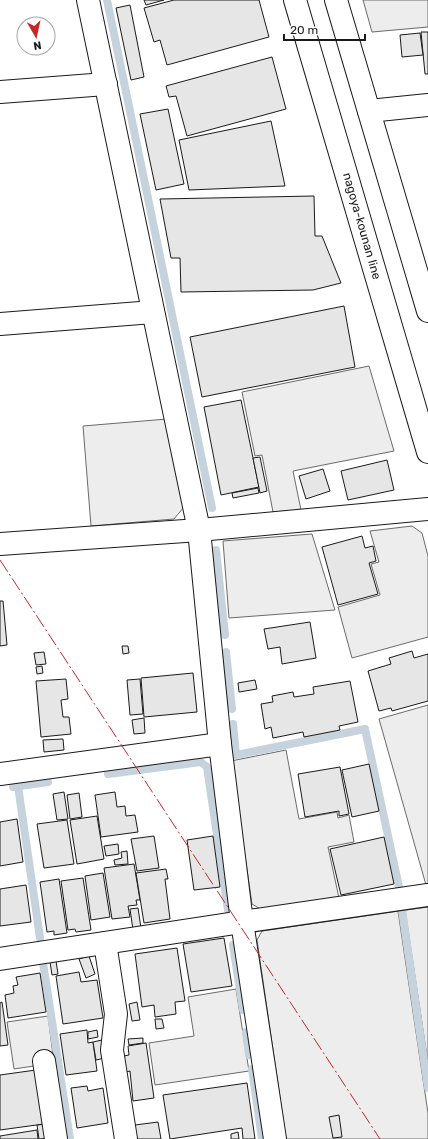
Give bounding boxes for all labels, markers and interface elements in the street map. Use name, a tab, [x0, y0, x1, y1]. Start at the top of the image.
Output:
north arrow	[16, 16, 56, 56]
scale bar	[284, 16, 365, 42]
text: 20 m	[290, 23, 318, 37]
text: N	[32, 38, 42, 52]
street label: nagoya-kounan line	[340, 171, 384, 281]

